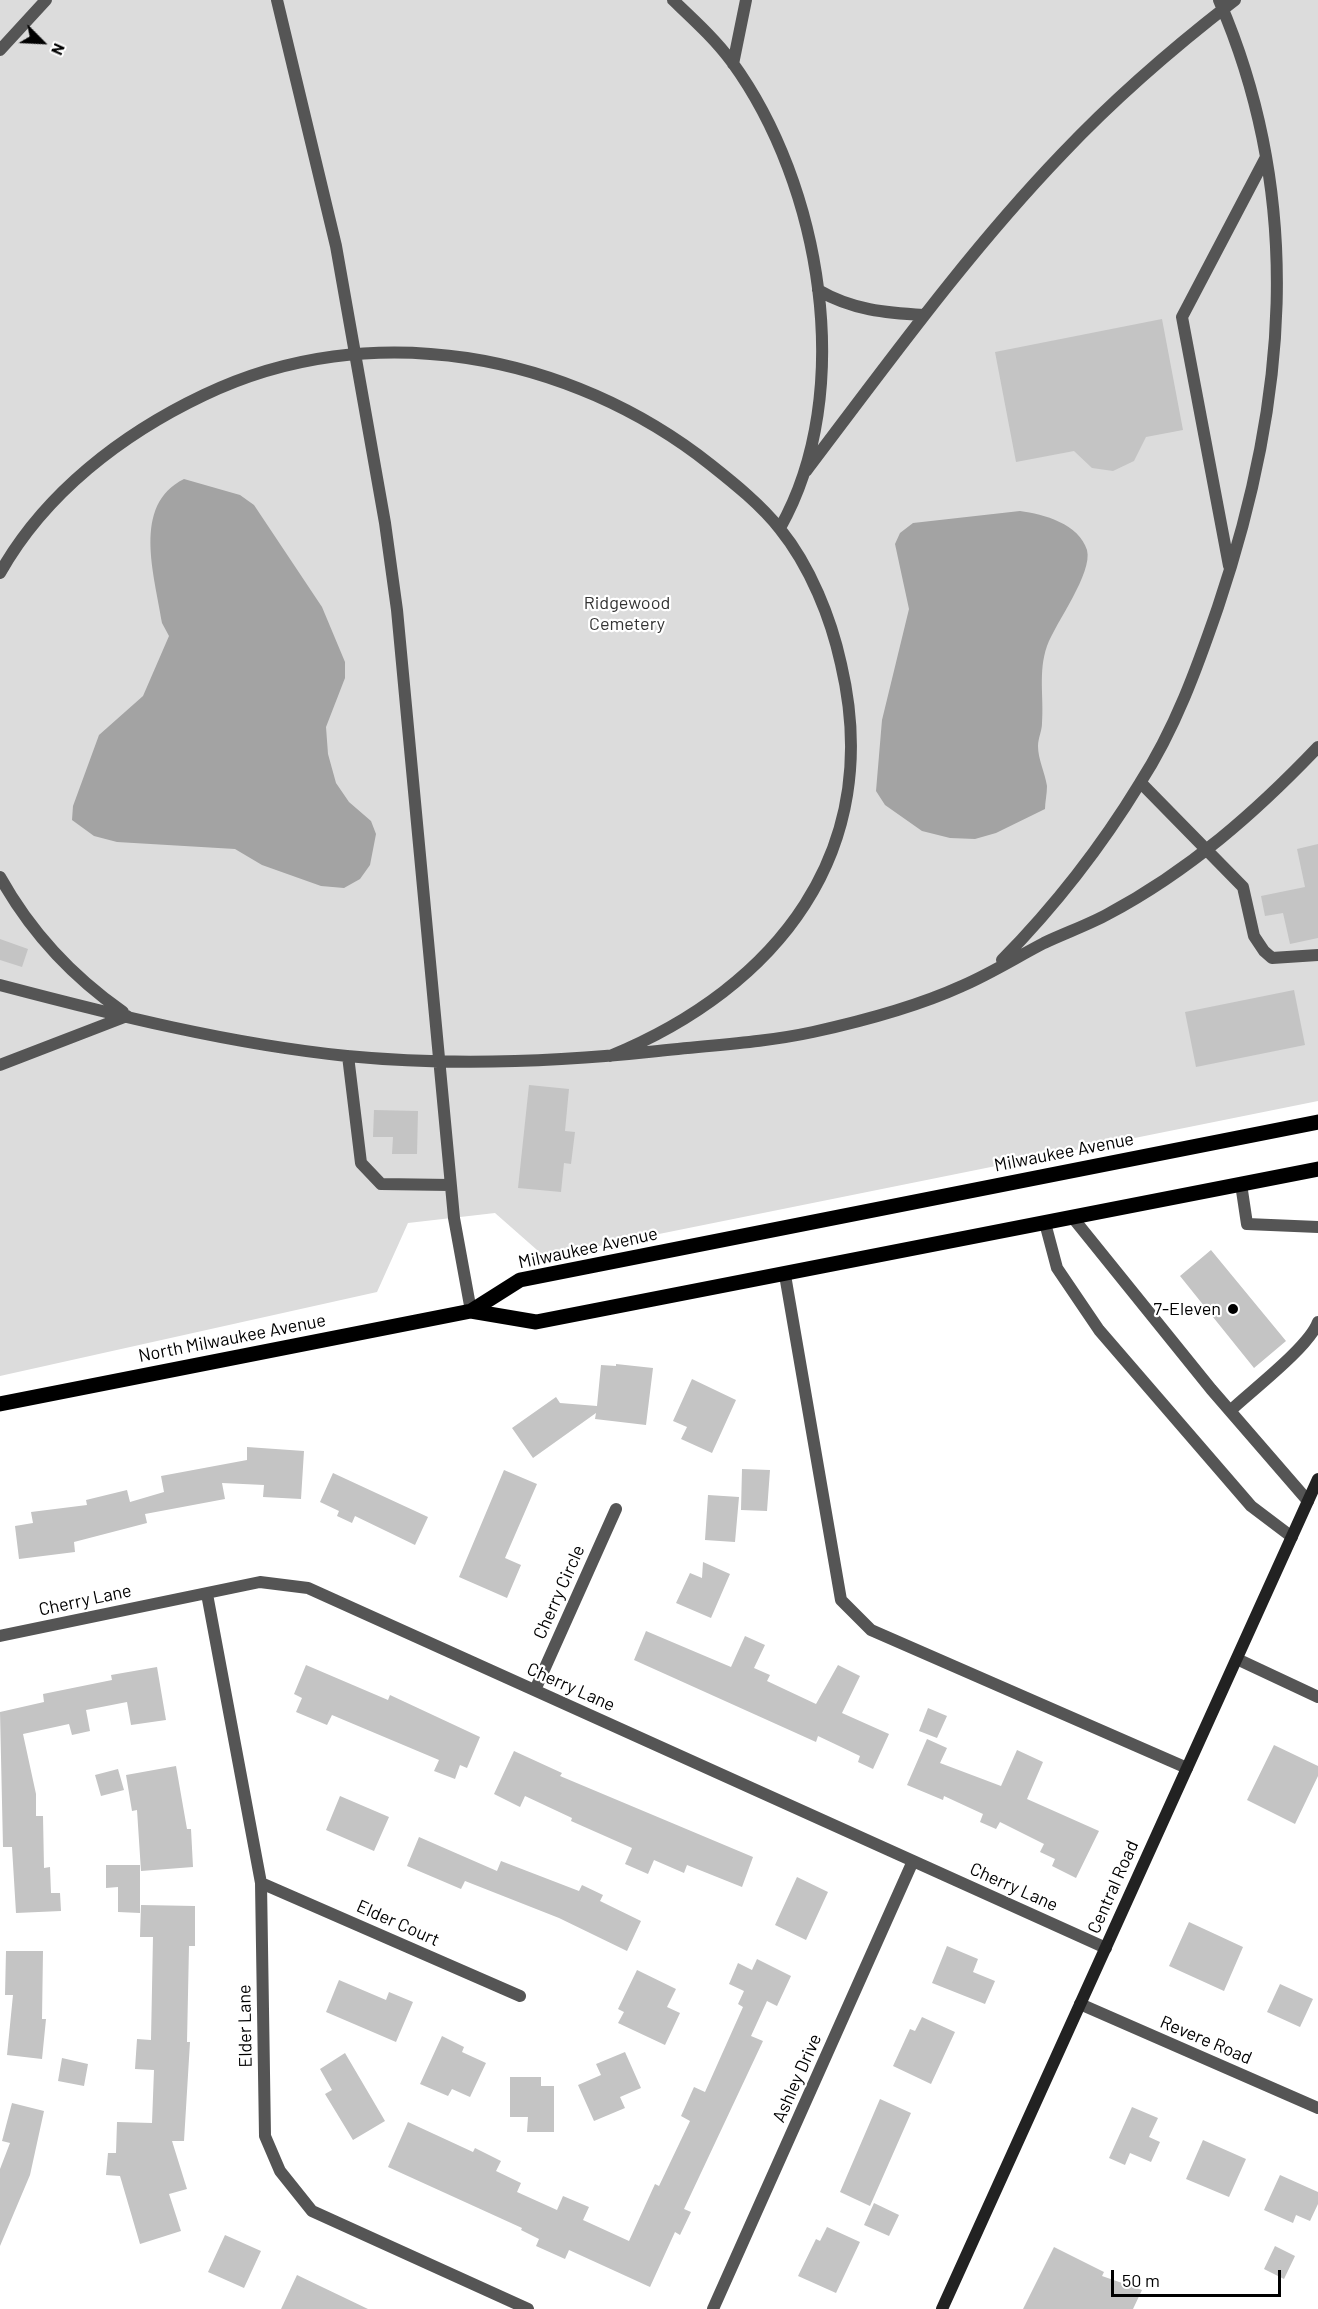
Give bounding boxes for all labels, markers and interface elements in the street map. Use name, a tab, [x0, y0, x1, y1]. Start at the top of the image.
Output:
north arrow	[12, 12, 72, 72]
text: N	[48, 41, 70, 58]
park label: Ridgewood Cemetery	[584, 592, 670, 634]
street label: Milwaukee Avenue	[992, 1128, 1136, 1176]
street label: Milwaukee Avenue	[516, 1223, 660, 1273]
place label: 7-Eleven	[1153, 1298, 1221, 1320]
marker: 7-Eleven	[1226, 1302, 1240, 1316]
street label: North Milwaukee Avenue	[136, 1309, 328, 1367]
street label: Cherry Circle	[529, 1542, 589, 1642]
street label: Cherry Lane	[37, 1580, 133, 1620]
street label: Cherry Lane	[524, 1658, 618, 1716]
street label: Central Road	[1083, 1837, 1143, 1937]
street label: Cherry Lane	[967, 1858, 1061, 1916]
street label: Elder Court	[353, 1895, 443, 1951]
street label: Elder Lane	[233, 1984, 257, 2068]
street label: Revere Road	[1157, 2011, 1255, 2069]
street label: Ashley Drive	[768, 2030, 826, 2126]
scale bar	[1114, 2258, 1284, 2296]
text: 50 m	[1122, 2269, 1160, 2291]

